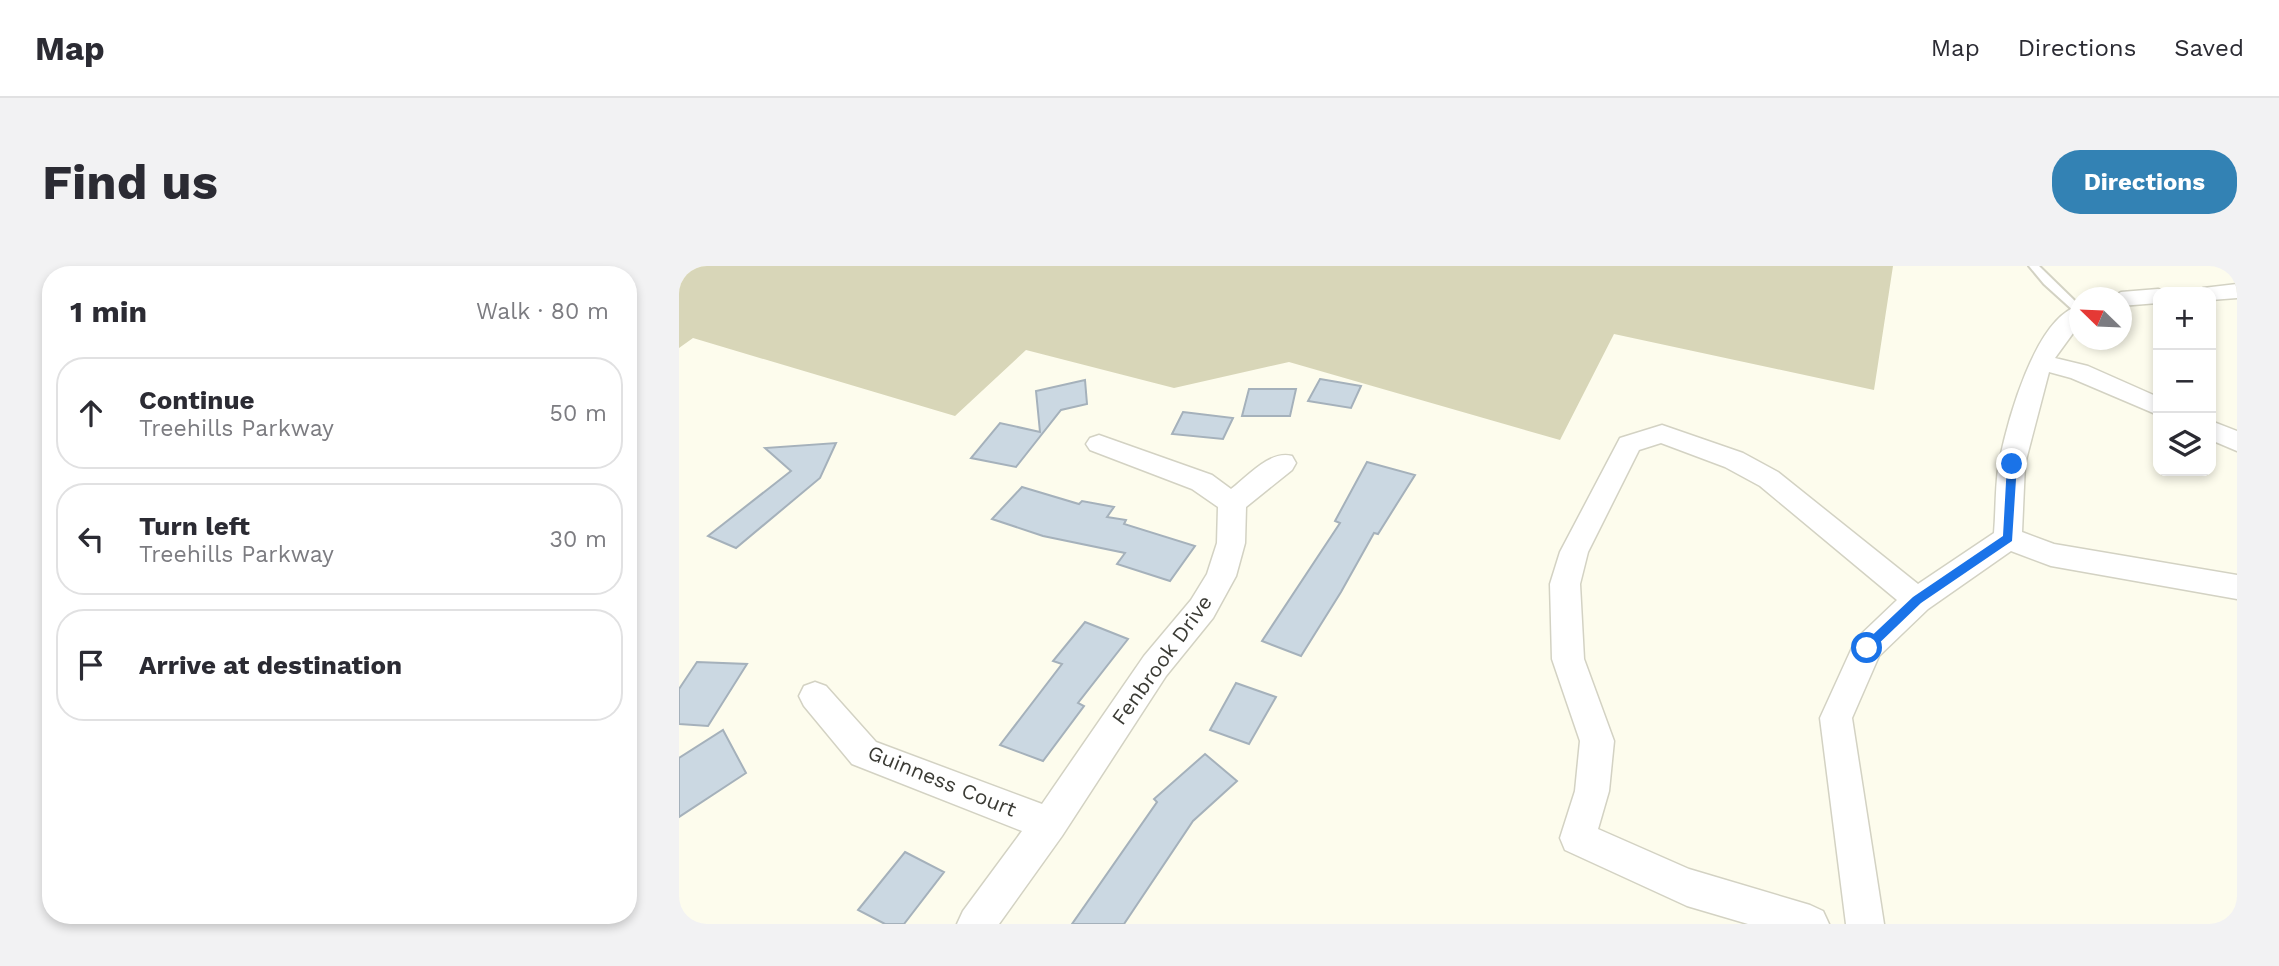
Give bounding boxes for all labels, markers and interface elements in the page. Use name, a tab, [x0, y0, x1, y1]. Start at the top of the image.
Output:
text: Map	[35, 29, 105, 68]
text: Map	[1931, 34, 1980, 62]
text: Directions	[2018, 34, 2136, 62]
text: Saved	[2174, 34, 2244, 62]
button: Directions	[2052, 150, 2237, 214]
text: Find us	[42, 153, 218, 211]
north arrow	[2069, 287, 2132, 350]
map controls	[2153, 287, 2216, 476]
button: +	[2153, 287, 2216, 350]
text: 1 min	[70, 294, 147, 329]
text: Walk · 80 m	[476, 298, 609, 325]
button: −	[2153, 350, 2216, 413]
text: Continue	[139, 385, 255, 415]
icon: ahead	[72, 394, 110, 432]
text: 50 m	[550, 400, 607, 427]
button: layers	[2153, 413, 2216, 476]
text: Treehills Parkway	[139, 415, 334, 442]
route end	[1996, 448, 2027, 479]
text: Turn left	[139, 511, 250, 541]
icon: left	[72, 520, 110, 558]
text: 30 m	[550, 526, 607, 553]
text: Treehills Parkway	[139, 541, 334, 568]
street label: Fenbrook Drive	[1106, 590, 1217, 729]
route start	[1851, 632, 1882, 663]
icon: arrive	[72, 646, 110, 684]
text: Arrive at destination	[139, 650, 402, 680]
street label: Guinness Court	[864, 739, 1020, 822]

